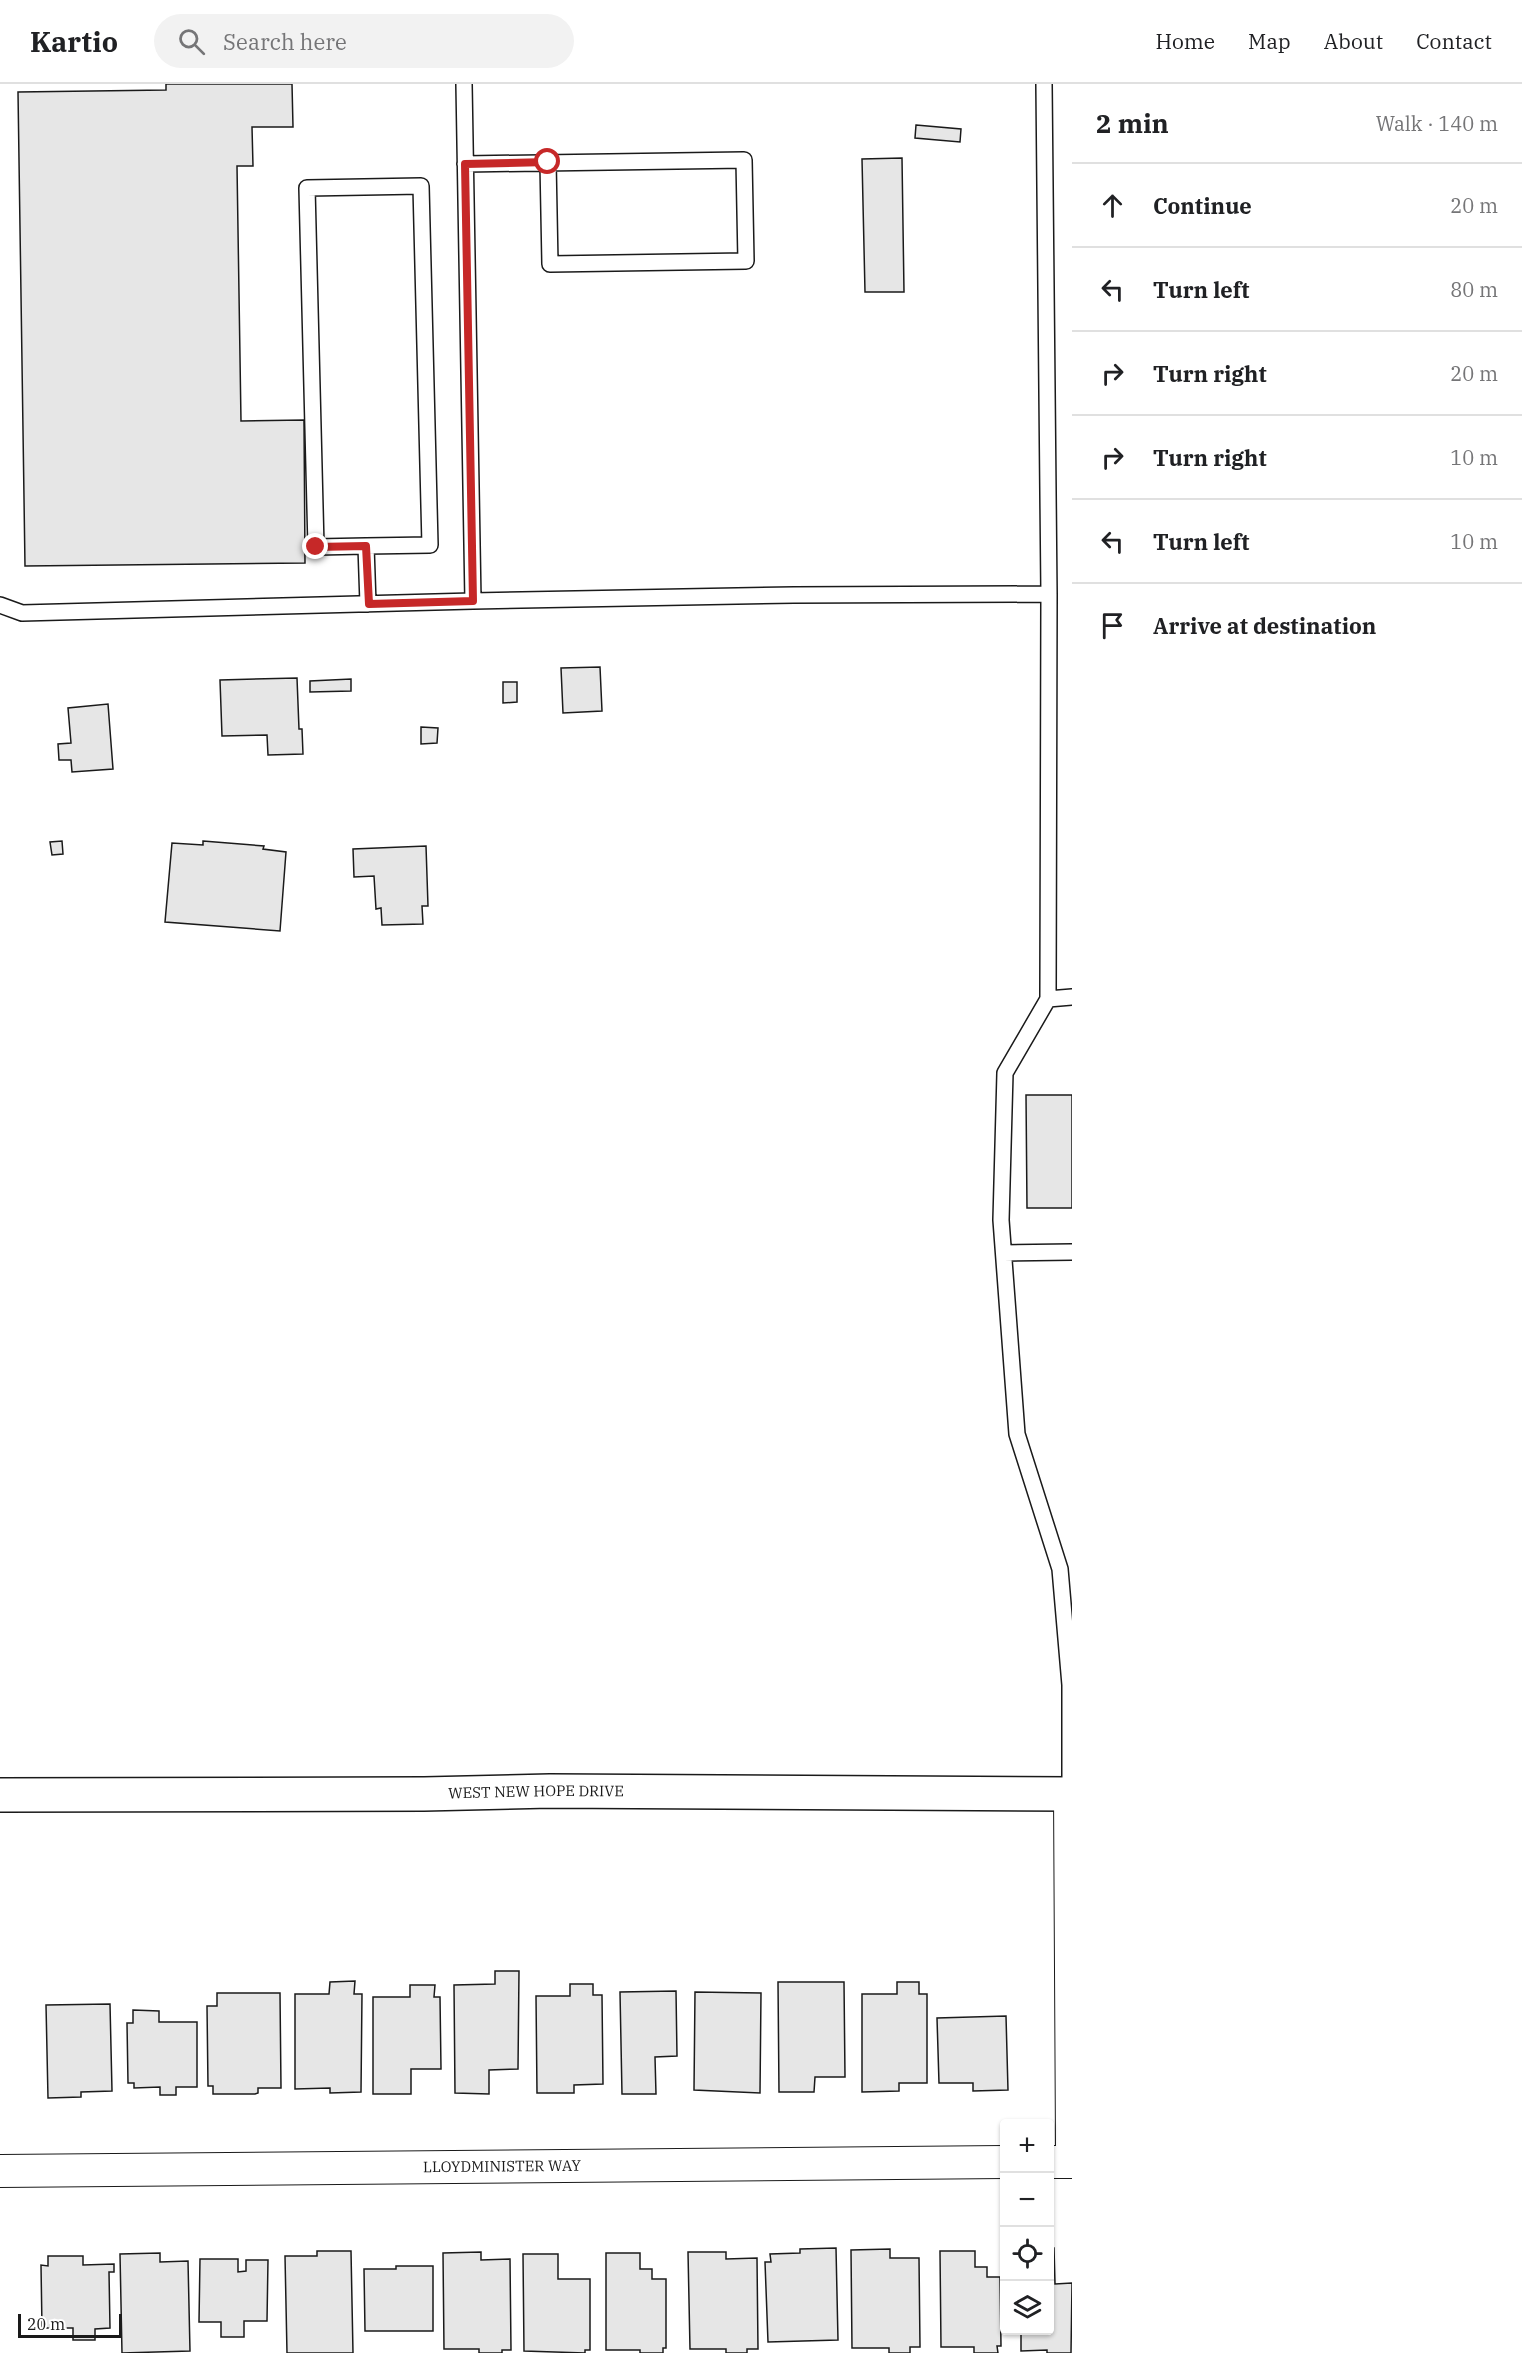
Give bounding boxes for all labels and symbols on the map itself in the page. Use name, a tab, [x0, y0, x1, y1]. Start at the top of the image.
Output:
route start	[534, 148, 560, 174]
route end	[302, 533, 328, 559]
street label: WEST NEW HOPE DRIVE	[448, 1781, 624, 1802]
street label: LLOYDMINISTER WAY	[423, 2156, 581, 2176]
scale bar	[18, 2311, 122, 2338]

